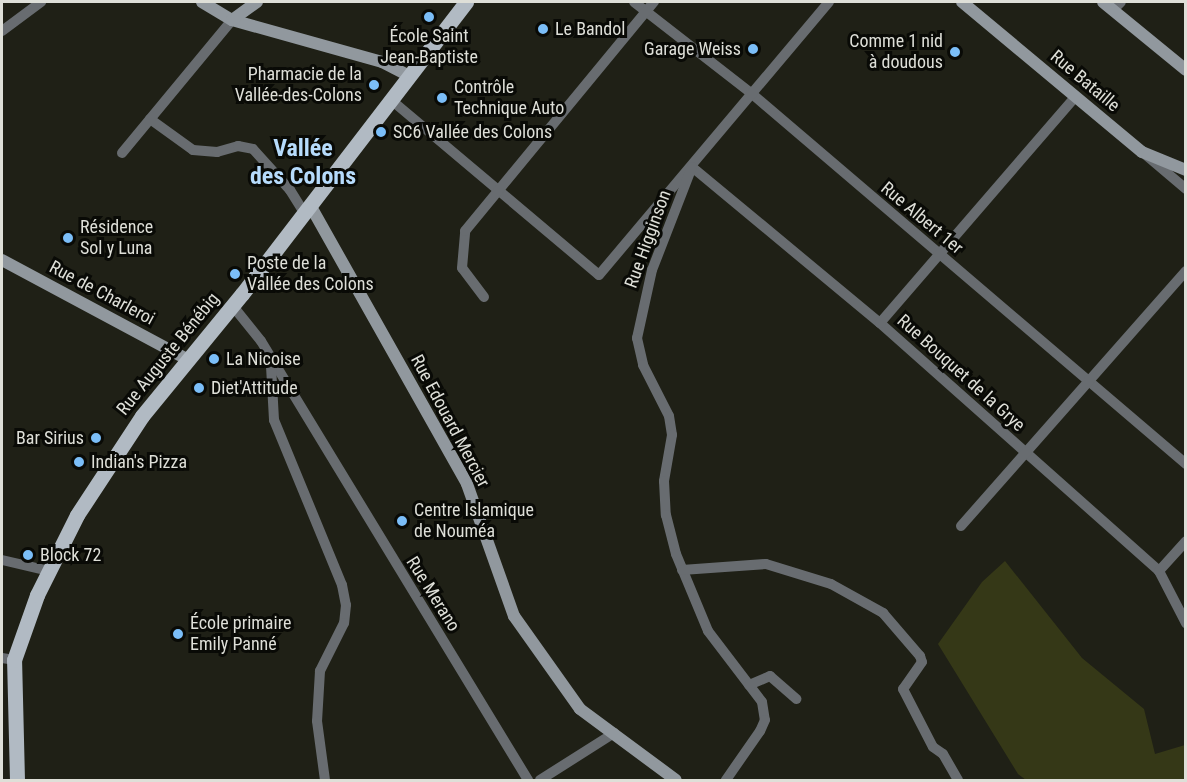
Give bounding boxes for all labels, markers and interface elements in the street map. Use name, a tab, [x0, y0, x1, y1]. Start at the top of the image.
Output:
marker: École Saint Jean-Baptiste	[422, 10, 436, 24]
place label: Le Bandol	[555, 18, 625, 40]
marker: Le Bandol	[536, 22, 550, 36]
place label: École Saint Jean-Baptiste	[380, 26, 478, 68]
place label: Comme 1 nid à doudous	[849, 31, 943, 74]
place label: Garage Weiss	[644, 38, 741, 60]
marker: Garage Weiss	[746, 42, 760, 56]
marker: Comme 1 nid à doudous	[948, 45, 962, 59]
street label: Rue Bataille	[1046, 46, 1124, 116]
place label: Pharmacie de la Vallée-des-Colons	[235, 64, 362, 106]
place label: Contrôle Technique Auto	[454, 77, 564, 119]
marker: Pharmacie de la Vallée-des-Colons	[367, 78, 381, 92]
marker: Contrôle Technique Auto	[435, 91, 449, 105]
place label: SC6 Vallée des Colons	[393, 121, 552, 143]
marker: SC6 Vallée des Colons	[374, 125, 388, 139]
district label: Vallée des Colons	[250, 135, 356, 191]
street label: Rue Albert 1er	[876, 177, 968, 259]
street label: Rue Higginson	[620, 187, 676, 291]
place label: Résidence Sol y Luna	[80, 217, 153, 260]
marker: Résidence Sol y Luna	[61, 231, 75, 245]
place label: Poste de la Vallée des Colons	[247, 253, 374, 296]
street label: Rue de Charleroi	[46, 256, 158, 330]
marker: Poste de la Vallée des Colons	[228, 267, 242, 281]
street label: Rue Auguste Bénébig	[112, 289, 224, 419]
street label: Rue Bouquet de la Grye	[893, 310, 1029, 436]
place label: La Nicoise	[226, 348, 301, 370]
street label: Rue Edouard Mercier	[406, 351, 494, 491]
marker: La Nicoise	[207, 352, 221, 366]
place label: Diet'Attitude	[211, 377, 298, 399]
marker: Diet'Attitude	[192, 381, 206, 395]
place label: Bar Sirius	[16, 427, 84, 449]
marker: Bar Sirius	[89, 431, 103, 445]
place label: Indian's Pizza	[91, 451, 187, 473]
marker: Indian's Pizza	[72, 455, 86, 469]
place label: Centre Islamique de Nouméa	[414, 500, 534, 542]
marker: Centre Islamique de Nouméa	[395, 514, 409, 528]
place label: Block 72	[40, 544, 101, 566]
marker: Block 72	[21, 548, 35, 562]
street label: Rue Merano	[401, 553, 465, 635]
place label: École primaire Emily Panné	[190, 613, 291, 656]
marker: École primaire Emily Panné	[171, 627, 185, 641]

